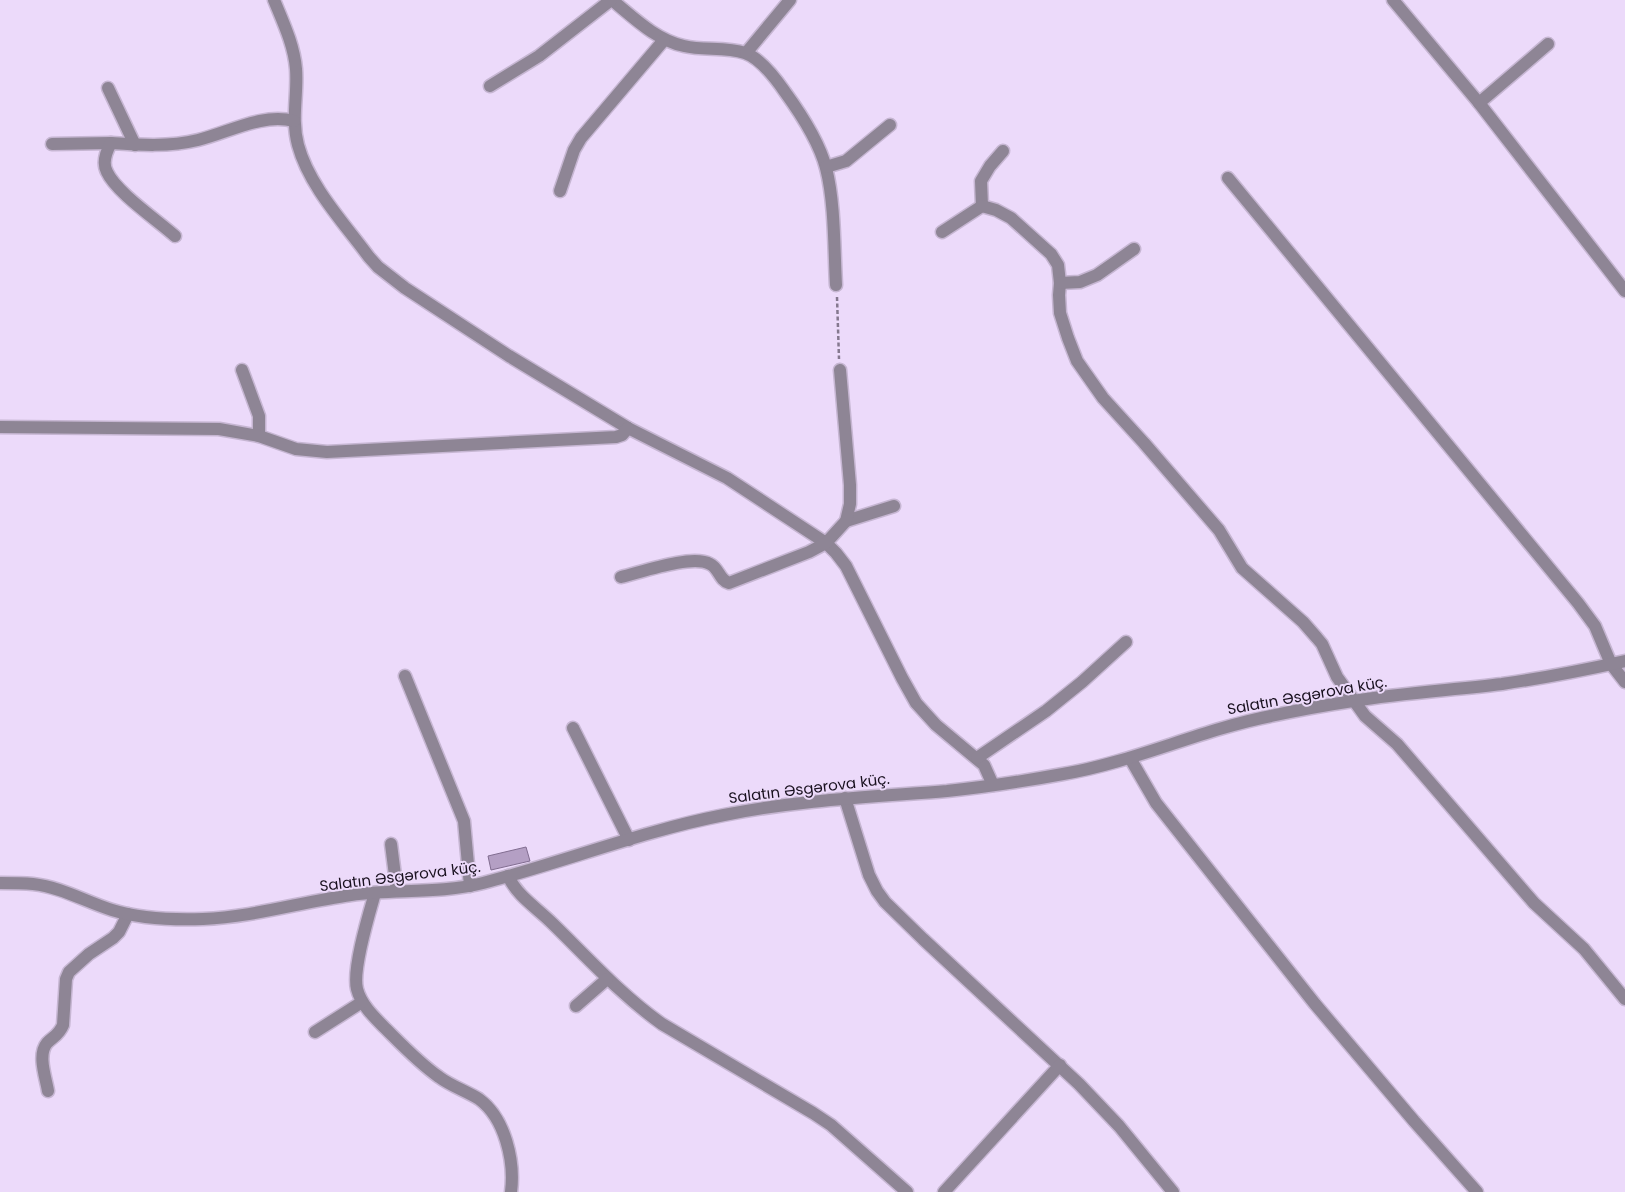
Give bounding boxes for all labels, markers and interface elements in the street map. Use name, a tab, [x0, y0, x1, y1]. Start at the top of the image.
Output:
street label: Salatın Əsgərova küç.	[1225, 671, 1389, 719]
street label: Salatın Əsgərova küç.	[727, 768, 891, 808]
street label: Salatın Əsgərova küç.	[318, 856, 482, 896]

